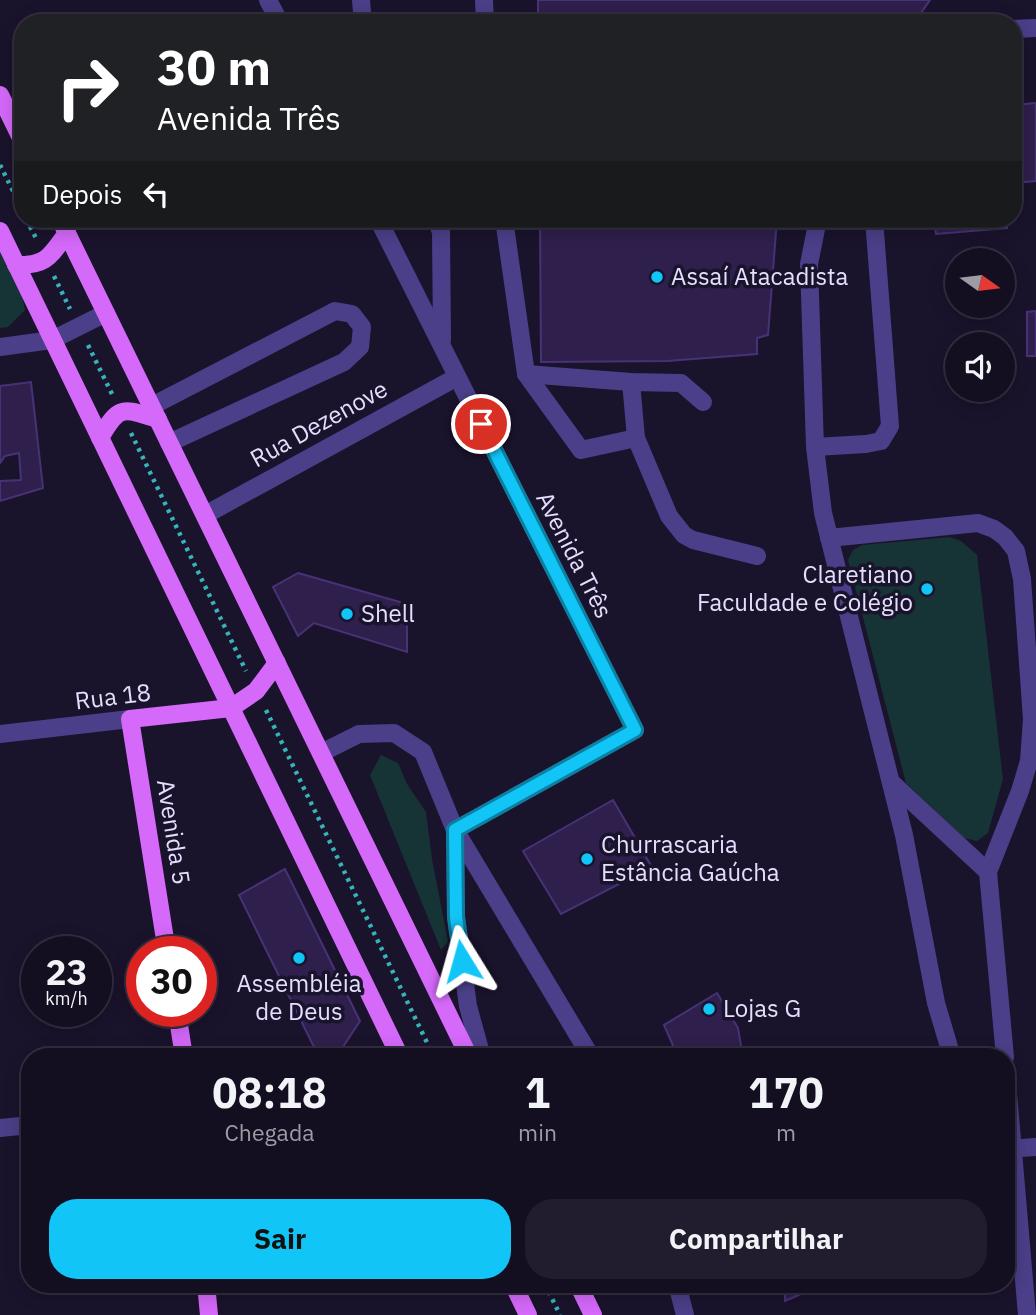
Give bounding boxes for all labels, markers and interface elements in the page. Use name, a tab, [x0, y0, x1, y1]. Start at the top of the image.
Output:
text: 30 m	[157, 35, 271, 98]
icon: right	[42, 42, 133, 133]
text: Avenida Três	[157, 97, 341, 139]
icon: left	[137, 175, 175, 213]
text: Depois	[42, 177, 123, 211]
north arrow	[945, 248, 1015, 318]
map controls	[945, 248, 1015, 402]
place label: Assaí Atacadista	[671, 260, 848, 292]
marker: Assaí Atacadista	[649, 269, 665, 285]
button: sound	[945, 332, 1015, 402]
street label: Rua Dezenove	[244, 372, 393, 474]
pin	[451, 394, 511, 454]
icon: arrive	[462, 405, 500, 443]
street label: Avenida Três	[529, 486, 620, 623]
place label: Claretiano Faculdade e Colégio	[697, 558, 913, 618]
marker: Claretiano Faculdade e Colégio	[919, 581, 935, 597]
place label: Shell	[361, 597, 415, 629]
marker: Shell	[339, 606, 355, 622]
street label: Rua 18	[73, 675, 153, 717]
street label: Avenida 5	[150, 777, 198, 887]
place label: Churrascaria Estância Gaúcha	[601, 828, 780, 888]
marker: Churrascaria Estância Gaúcha	[579, 851, 595, 867]
position arrow	[425, 924, 499, 998]
speed limit sign: 30	[126, 936, 217, 1027]
text: 23	[45, 949, 88, 995]
marker: Assembléia de Deus	[291, 950, 307, 966]
place label: Assembléia de Deus	[236, 967, 362, 1027]
text: km/h	[45, 987, 88, 1010]
place label: Lojas G	[723, 992, 801, 1024]
marker: Lojas G	[701, 1001, 717, 1017]
text: 08:18	[212, 1065, 327, 1120]
text: 1	[525, 1065, 550, 1120]
text: 170	[748, 1065, 824, 1120]
text: Chegada	[225, 1117, 315, 1147]
text: min	[518, 1117, 557, 1147]
text: m	[776, 1117, 796, 1147]
button: Sair	[49, 1199, 511, 1279]
button: Compartilhar	[525, 1199, 987, 1279]

